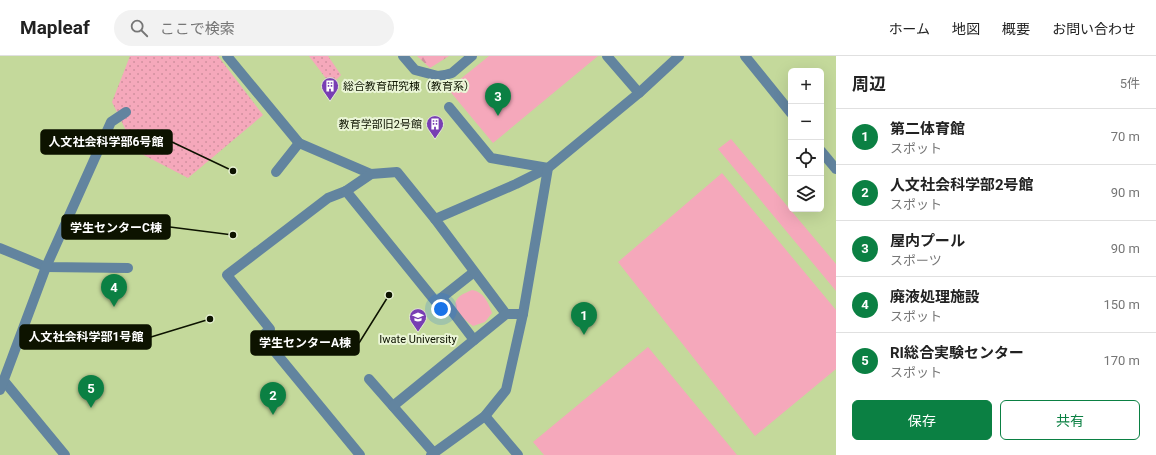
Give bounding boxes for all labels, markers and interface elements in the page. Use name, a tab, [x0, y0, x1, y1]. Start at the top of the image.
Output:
search box	[114, 10, 394, 46]
text: Mapleaf	[20, 16, 90, 39]
icon: search	[128, 17, 150, 39]
text: ここで検索	[160, 20, 235, 38]
text: ホーム	[888, 21, 930, 37]
text: 地図	[952, 21, 980, 37]
text: 概要	[1002, 21, 1030, 37]
text: お問い合わせ	[1052, 21, 1136, 37]
map controls	[788, 68, 824, 212]
button: +	[788, 68, 824, 104]
text: 周辺	[852, 74, 886, 94]
building icon: 総合教育研究棟（教育系）	[320, 76, 340, 101]
text: 5件	[1120, 76, 1140, 91]
place label: 総合教育研究棟（教育系）	[343, 80, 475, 93]
pin: 3	[485, 83, 511, 116]
button: −	[788, 104, 824, 140]
building icon: 教育学部旧2号館	[425, 114, 445, 139]
place label: 教育学部旧2号館	[339, 118, 422, 131]
text: 第二体育館	[890, 120, 965, 138]
text: 1	[861, 129, 869, 144]
text: 70 m	[1111, 129, 1140, 144]
callout: 人文社会科学部6号館	[41, 130, 172, 154]
text: 人文社会科学部6号館	[49, 135, 163, 149]
button: locate	[788, 140, 824, 176]
text: スポット	[890, 141, 942, 156]
button: layers	[788, 176, 824, 212]
text: 人文社会科学部2号館	[890, 176, 1034, 194]
text: 2	[861, 185, 869, 200]
text: 90 m	[1111, 185, 1140, 200]
text: スポット	[890, 197, 942, 212]
callout: 学生センターC棟	[62, 215, 170, 239]
text: 学生センターC棟	[70, 221, 162, 235]
text: 屋内プール	[890, 232, 965, 250]
text: 3	[861, 241, 869, 256]
text: 90 m	[1111, 241, 1140, 256]
text: スポーツ	[890, 253, 942, 268]
pin: 4	[101, 274, 127, 307]
text: 廃液処理施設	[890, 288, 980, 306]
text: 4	[861, 297, 869, 312]
text: 150 m	[1103, 297, 1140, 312]
your location	[431, 299, 451, 319]
pin: 1	[571, 302, 597, 335]
school or university icon: Iwate University	[408, 307, 428, 332]
text: スポット	[890, 309, 942, 324]
callout: 人文社会科学部1号館	[20, 325, 151, 349]
text: 人文社会科学部1号館	[29, 330, 143, 344]
callout: 学生センターA棟	[251, 331, 359, 355]
place label: Iwate University	[379, 333, 457, 346]
text: 学生センターA棟	[259, 336, 351, 350]
text: RI総合実験センター	[890, 344, 1024, 362]
text: 5	[861, 353, 869, 368]
text: 170 m	[1103, 353, 1140, 368]
text: スポット	[890, 365, 942, 380]
pin: 5	[78, 375, 104, 408]
pin: 2	[260, 382, 286, 415]
button: 保存	[852, 400, 992, 440]
button: 共有	[1000, 400, 1140, 440]

